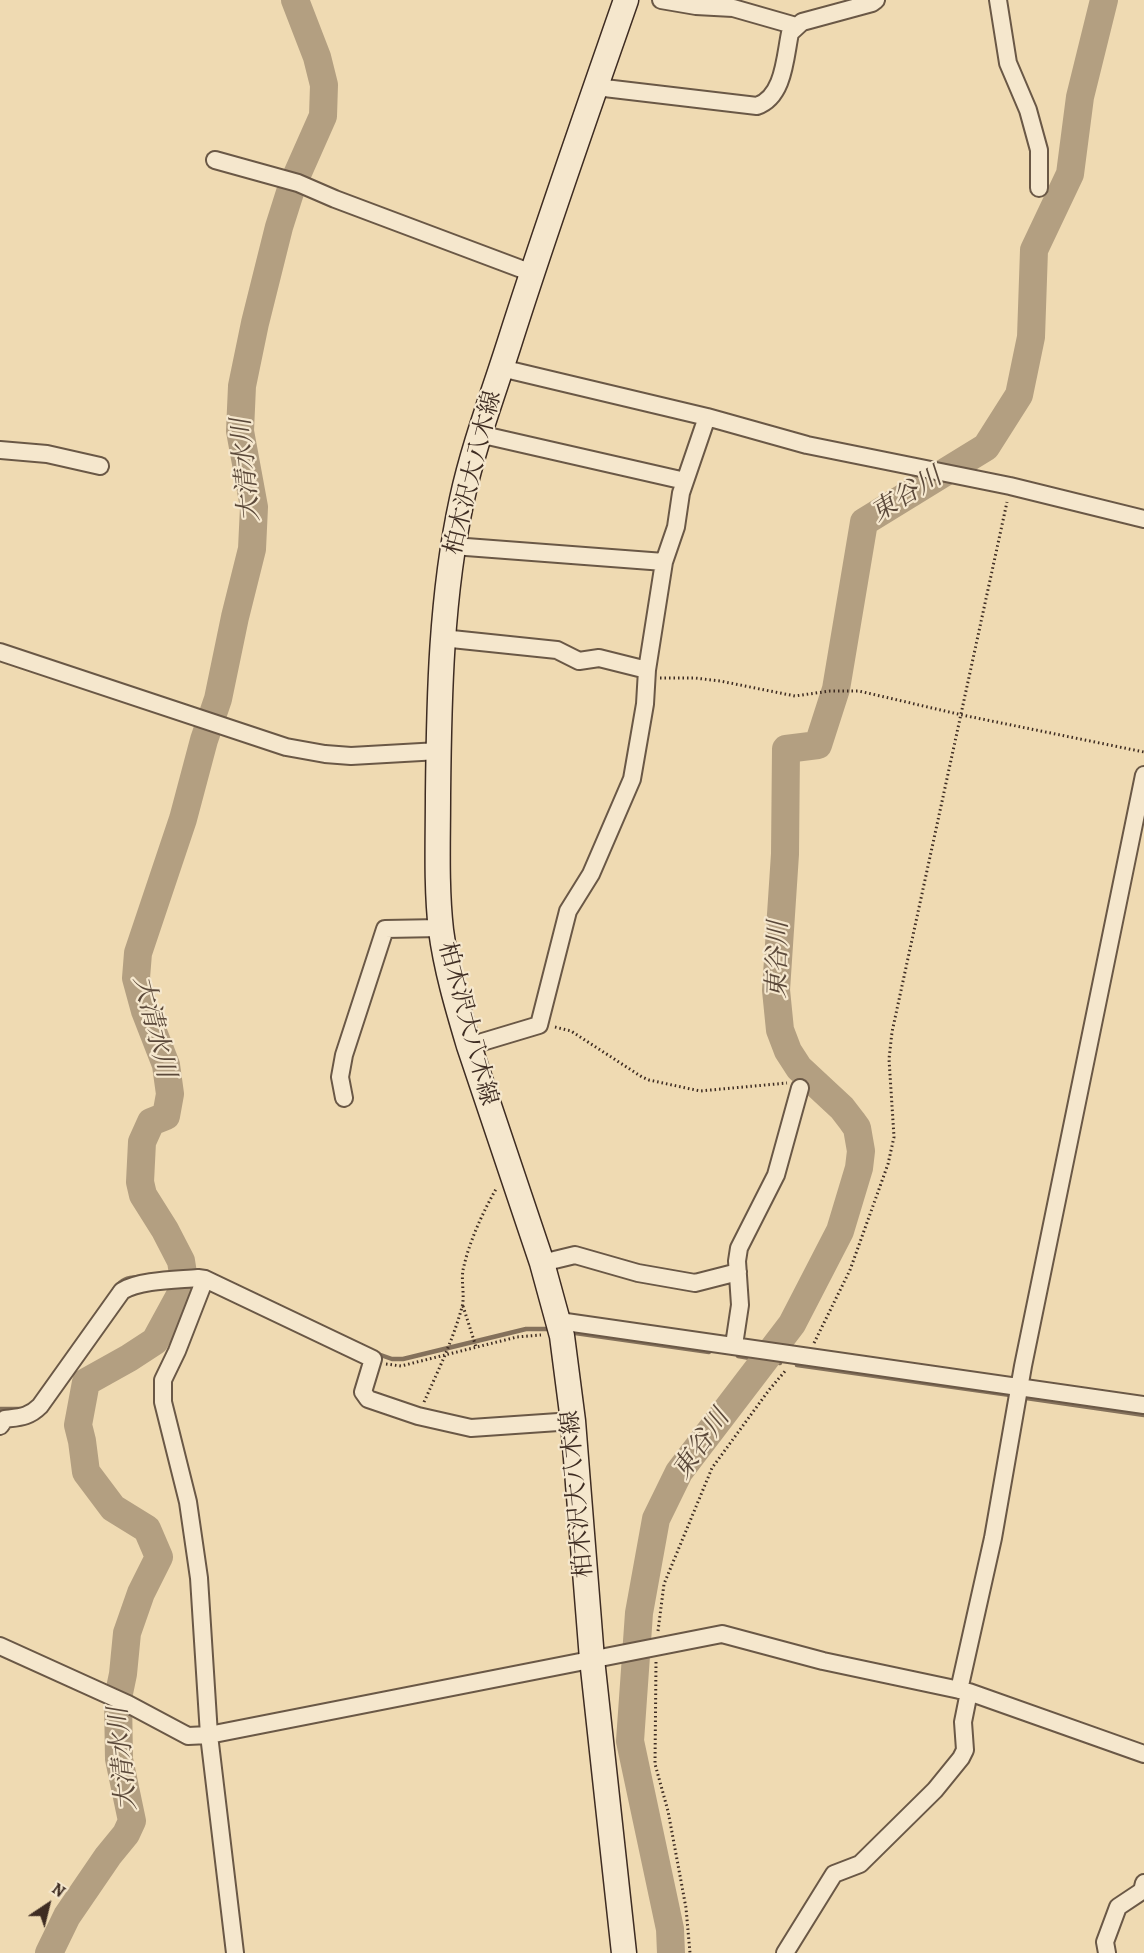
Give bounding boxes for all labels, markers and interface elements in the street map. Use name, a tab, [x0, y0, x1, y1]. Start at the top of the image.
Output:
street label: 柏木沢大八木線	[440, 388, 508, 558]
water label: 大清水川	[227, 417, 267, 523]
water label: 東谷川	[866, 462, 948, 530]
water label: 東谷川	[763, 921, 795, 999]
street label: 柏木沢大八木線	[431, 939, 503, 1109]
water label: 大清水川	[125, 973, 181, 1081]
water label: 東谷川	[667, 1404, 737, 1486]
street label: 柏木沢大八木線	[556, 1409, 600, 1579]
water label: 大清水川	[104, 1706, 144, 1812]
north arrow	[18, 1875, 78, 1935]
text: N	[47, 1878, 69, 1903]

